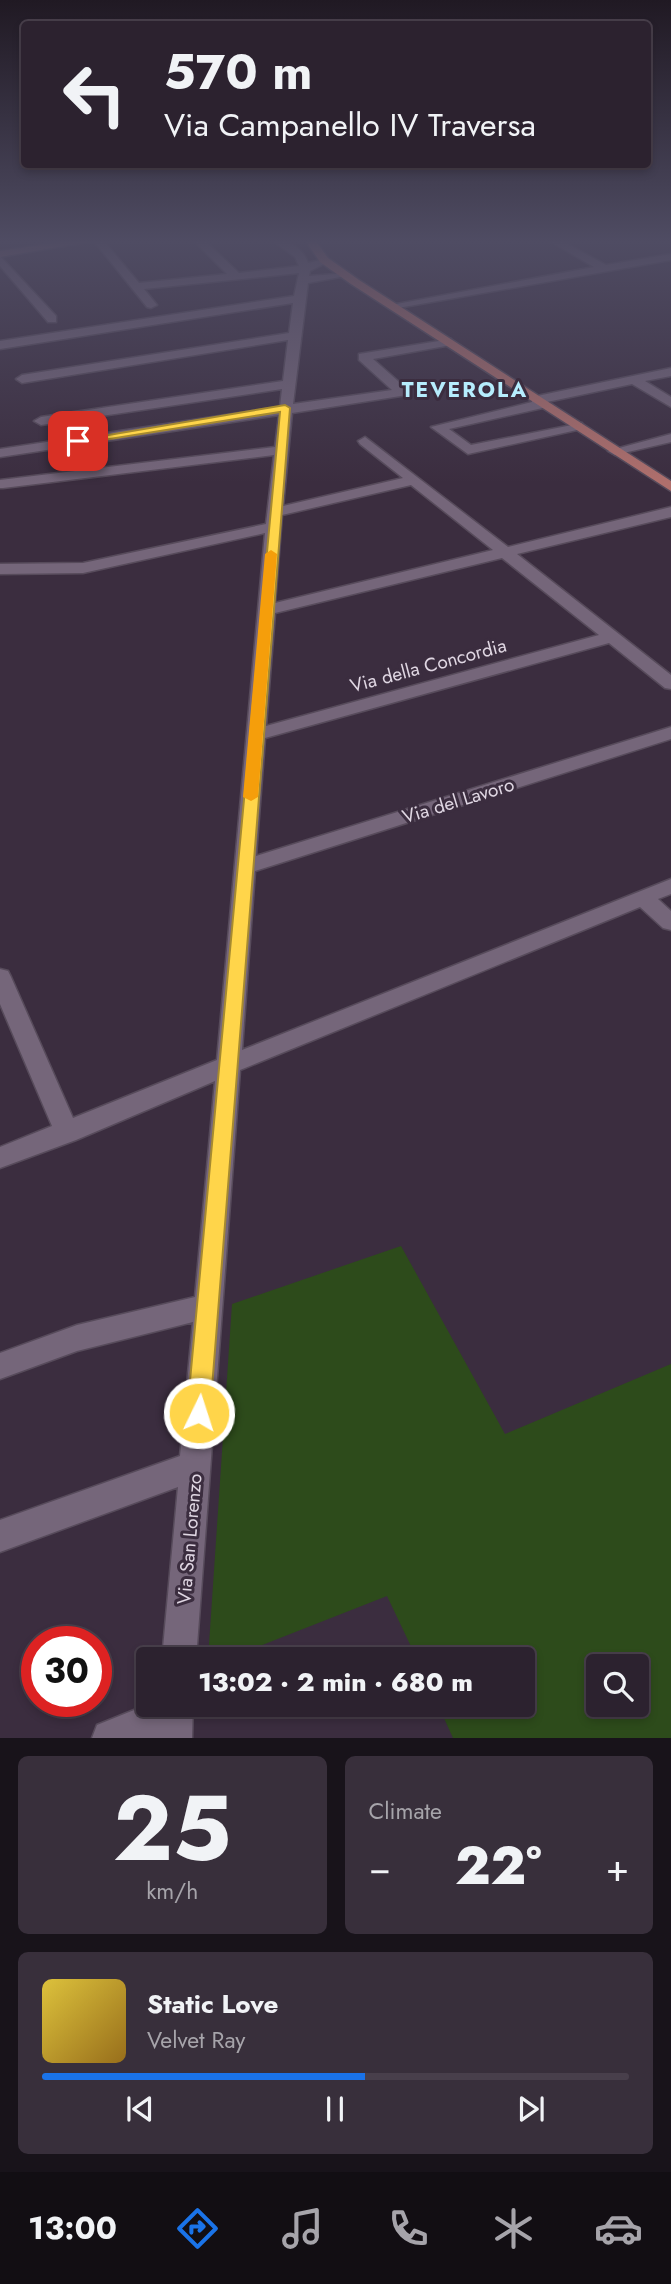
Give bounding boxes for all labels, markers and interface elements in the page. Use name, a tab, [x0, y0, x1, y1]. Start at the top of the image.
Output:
text: 570 m	[164, 37, 312, 107]
icon: left	[49, 49, 140, 140]
text: Via Campanello IV Traversa	[164, 102, 536, 148]
district label: TEVEROLA	[402, 375, 528, 405]
pin	[48, 411, 108, 471]
icon: arrive	[59, 422, 97, 460]
street label: Via della Concordia	[347, 632, 509, 699]
street label: Via del Lavoro	[399, 771, 517, 830]
position arrow	[162, 1376, 236, 1450]
street label: Via San Lorenzo	[170, 1472, 209, 1606]
speed limit sign: 30	[21, 1626, 112, 1717]
map controls	[586, 1654, 649, 1717]
button: search	[586, 1654, 649, 1717]
text: 13:02 · 2 min · 680 m	[198, 1663, 473, 1701]
text: 25	[113, 1763, 231, 1894]
text: Climate	[369, 1794, 442, 1828]
text: 22°	[455, 1828, 542, 1904]
text: −	[369, 1840, 391, 1895]
text: +	[606, 1840, 629, 1895]
text: km/h	[146, 1874, 198, 1908]
text: Static Love	[147, 1985, 279, 2023]
text: Velvet Ray	[147, 2023, 245, 2057]
icon: previous	[121, 2090, 159, 2128]
icon: pause	[316, 2090, 354, 2128]
icon: next	[512, 2090, 550, 2128]
icon: directions	[173, 2204, 222, 2253]
icon: music	[278, 2204, 327, 2253]
icon: phone	[384, 2204, 433, 2253]
icon: climate	[489, 2204, 538, 2253]
icon: car	[594, 2204, 643, 2253]
text: 13:00	[28, 2205, 117, 2251]

